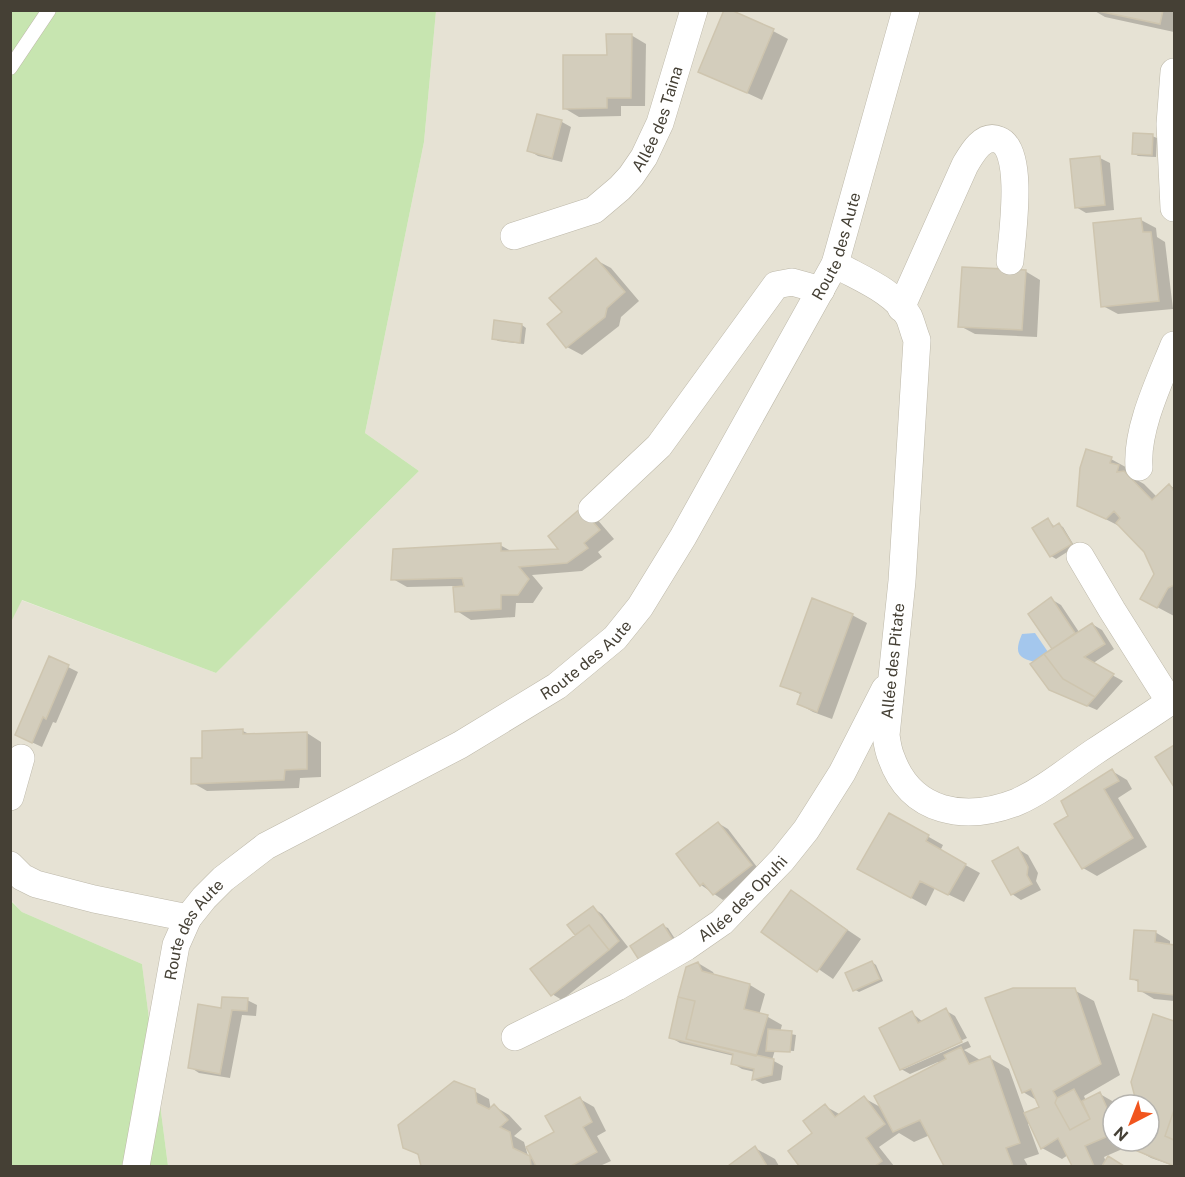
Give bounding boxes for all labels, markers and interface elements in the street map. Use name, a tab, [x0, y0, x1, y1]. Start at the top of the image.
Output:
street label: Allée des Taina	[627, 64, 686, 175]
street label: Route des Aute	[807, 190, 864, 303]
street label: Allée des Pitate	[877, 602, 909, 720]
street label: Route des Aute	[537, 616, 635, 703]
street label: Allée des Opuhi	[694, 852, 791, 945]
street label: Route des Aute	[160, 875, 227, 982]
north arrow	[1101, 1093, 1161, 1153]
text: N	[1110, 1123, 1132, 1145]

